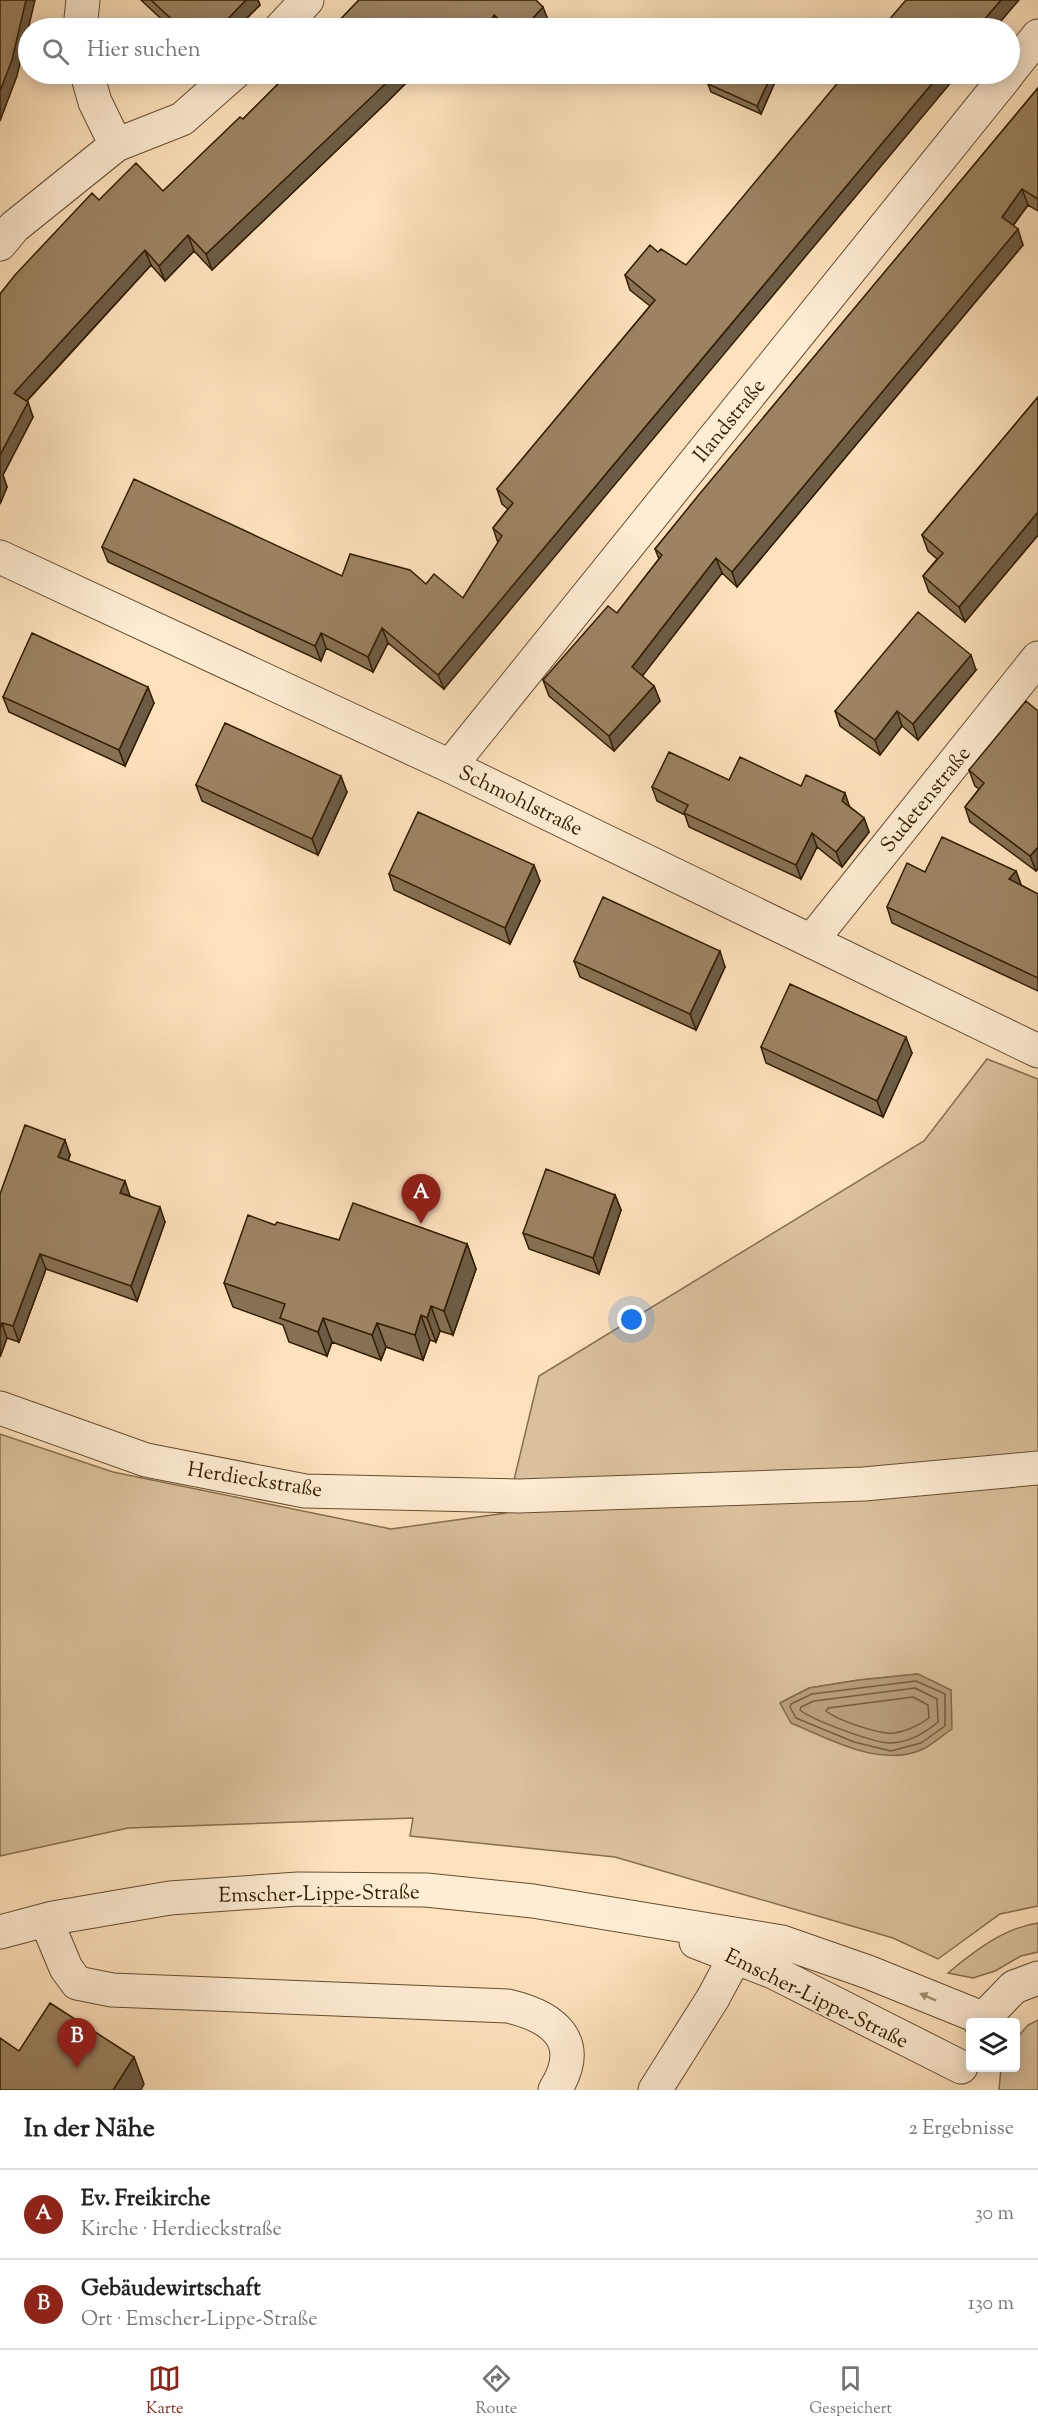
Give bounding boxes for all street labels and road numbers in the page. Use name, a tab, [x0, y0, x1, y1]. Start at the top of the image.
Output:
street label: Ilandstraße	[687, 373, 774, 470]
street label: Sudetenstraße	[874, 741, 979, 860]
street label: Schmohlstraße	[453, 759, 587, 845]
street label: Herdieckstraße	[185, 1455, 324, 1506]
street label: Emscher-Lippe-Straße	[218, 1878, 420, 1912]
street label: Emscher-Lippe-Straße	[719, 1942, 913, 2057]

